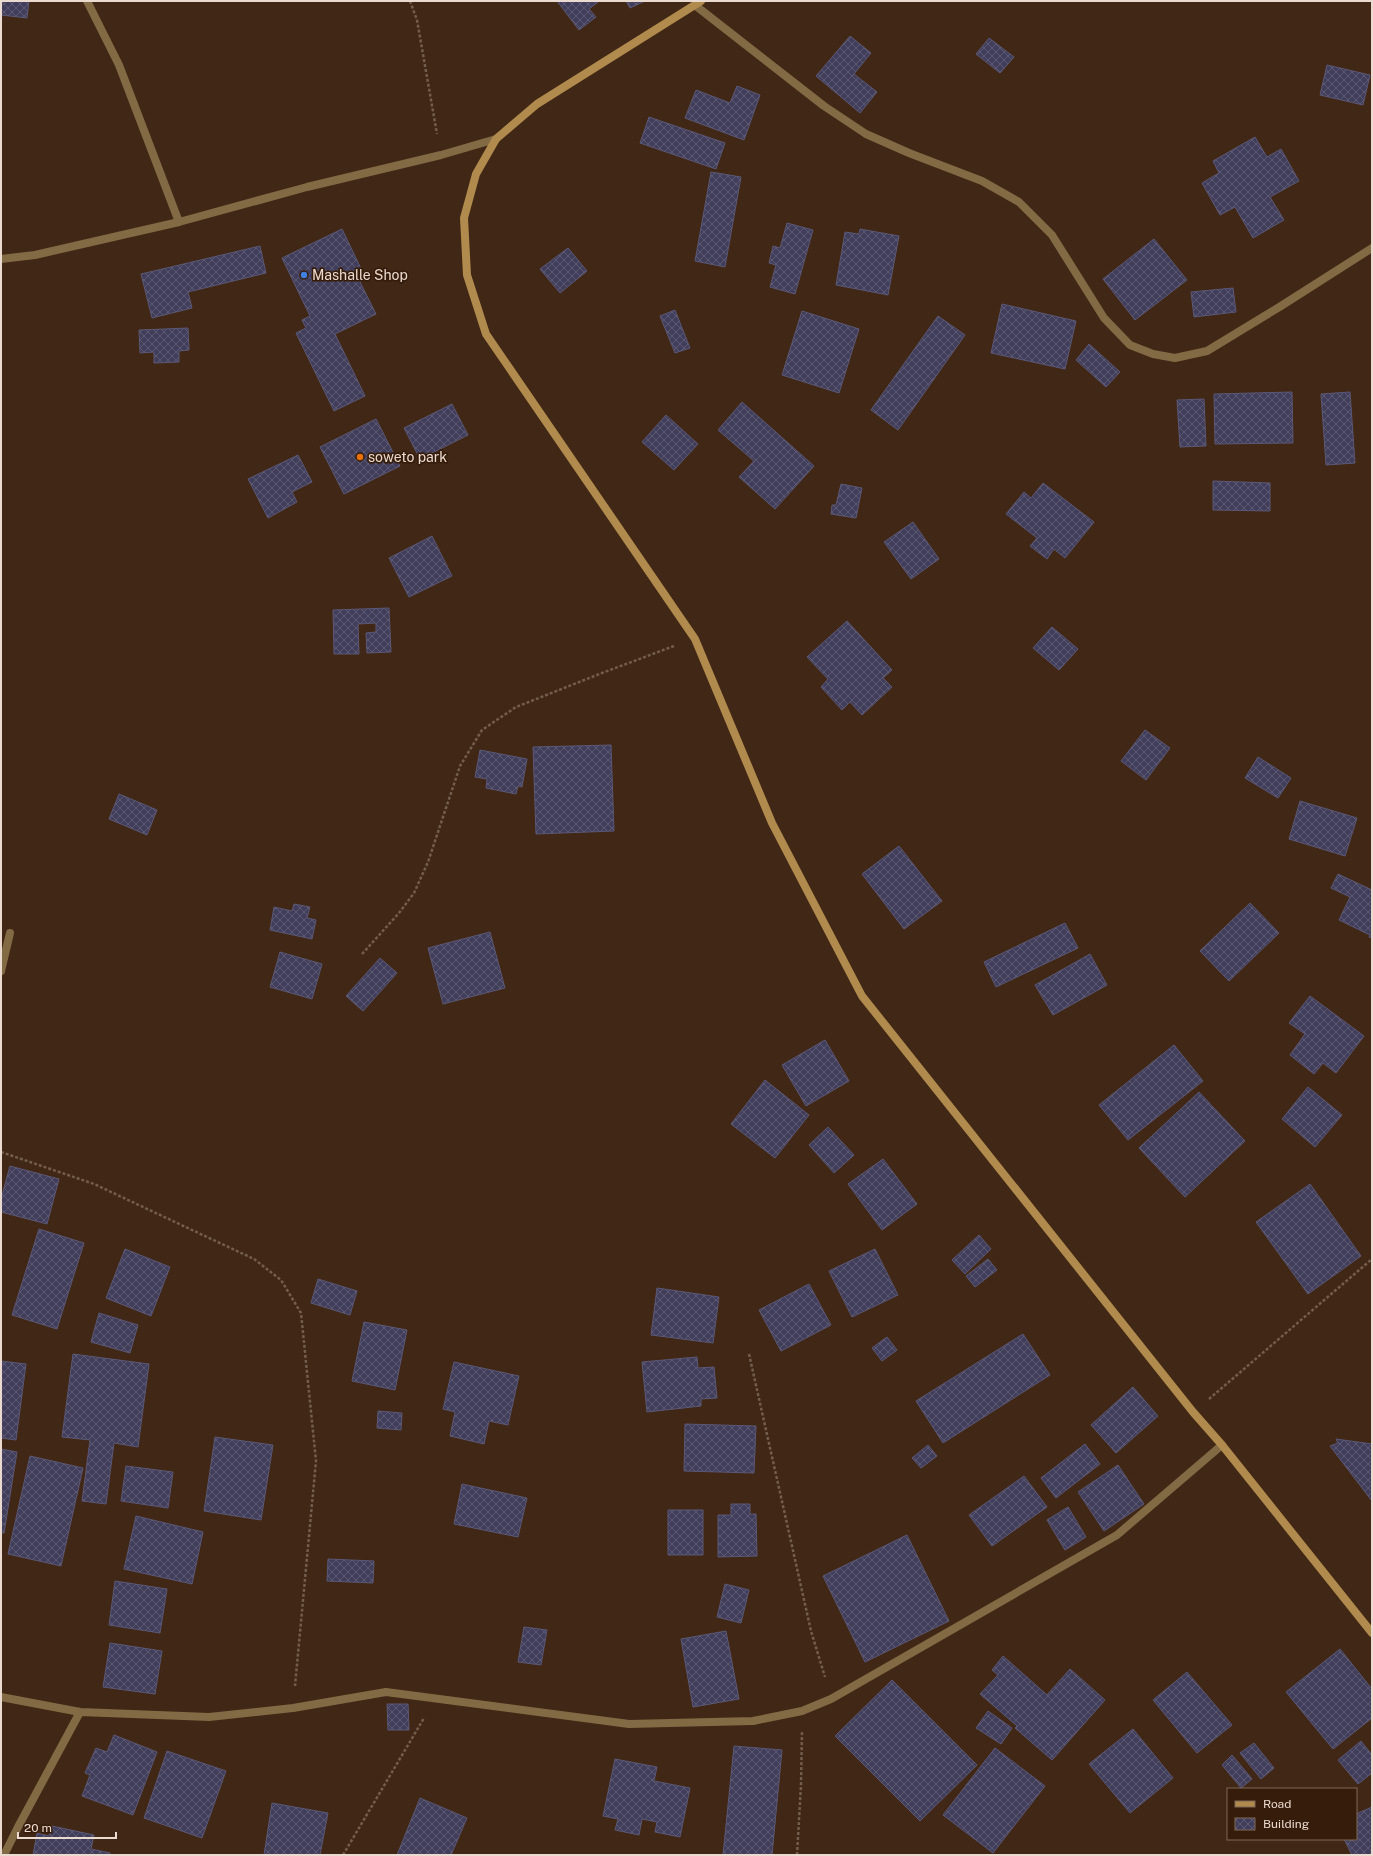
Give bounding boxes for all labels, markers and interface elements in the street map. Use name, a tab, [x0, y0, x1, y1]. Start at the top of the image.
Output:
place label: Mashalle Shop	[312, 267, 408, 283]
marker: Mashalle Shop	[299, 270, 309, 280]
place label: soweto park	[368, 449, 447, 465]
marker: soweto park	[355, 452, 365, 462]
legend	[1227, 1788, 1357, 1840]
text: Road	[1263, 1797, 1291, 1811]
scale bar	[18, 1814, 116, 1840]
text: Building	[1263, 1817, 1309, 1831]
text: 20 m	[24, 1821, 52, 1835]

